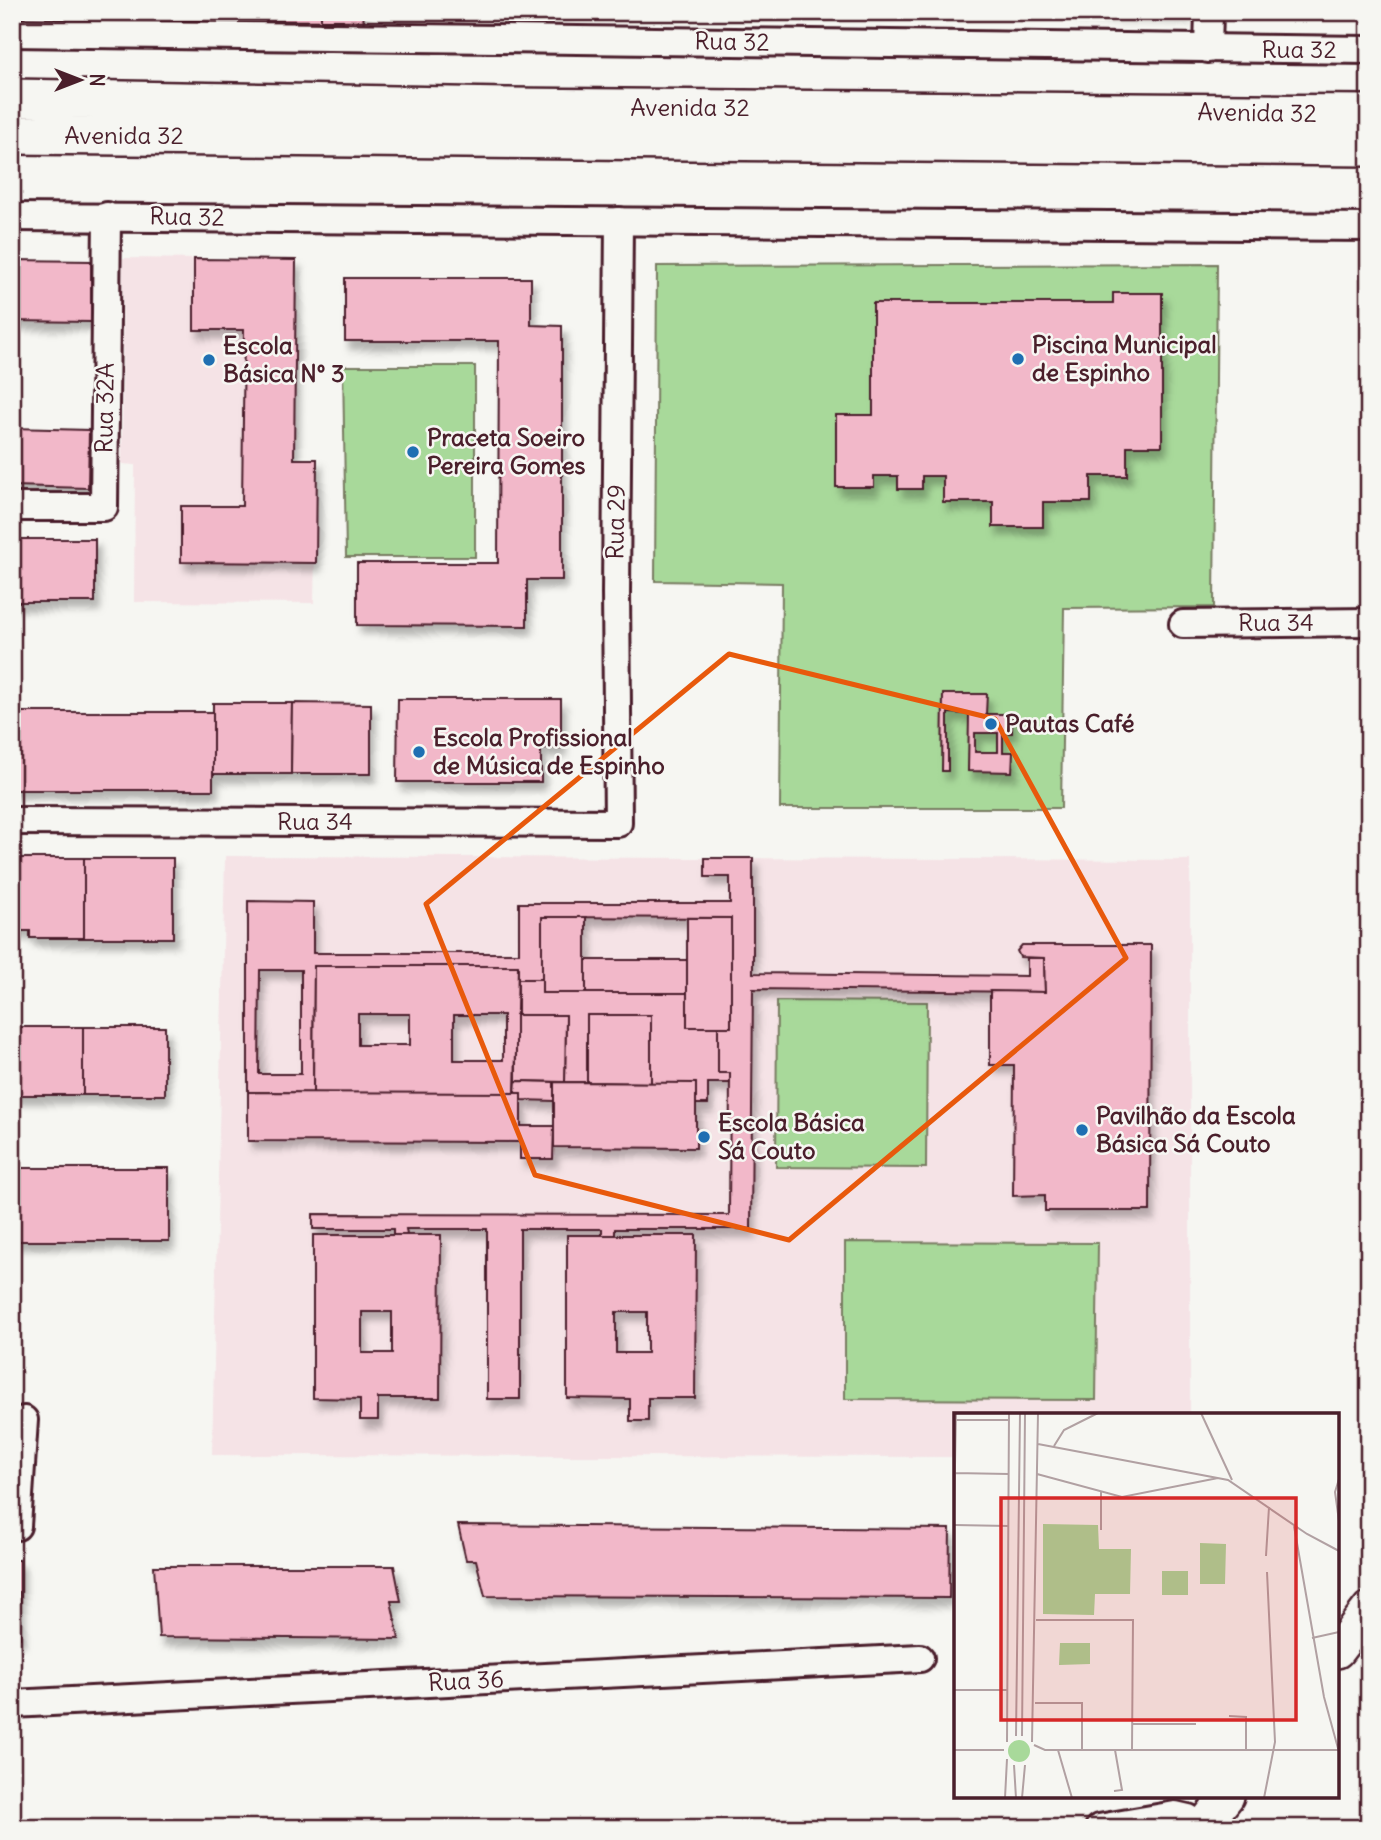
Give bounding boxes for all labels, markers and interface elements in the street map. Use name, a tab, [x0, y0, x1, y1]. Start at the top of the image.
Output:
street label: Rua 32	[694, 25, 770, 57]
street label: Rua 32	[1261, 34, 1337, 64]
north arrow	[46, 46, 116, 116]
text: N	[85, 73, 109, 87]
street label: Avenida 32	[630, 92, 750, 122]
street label: Avenida 32	[1197, 96, 1317, 128]
street label: Avenida 32	[64, 120, 184, 150]
street label: Rua 32	[149, 200, 225, 232]
place label: Piscina Municipal de Espinho	[1032, 329, 1217, 387]
place label: Escola Básica Nº 3	[223, 330, 345, 388]
marker: Piscina Municipal de Espinho	[1010, 351, 1026, 367]
marker: Escola Básica Nº 3	[201, 352, 217, 368]
street label: Rua 32A	[88, 362, 120, 454]
place label: Praceta Soeiro Pereira Gomes	[427, 422, 586, 480]
marker: Praceta Soeiro Pereira Gomes	[405, 444, 421, 460]
street label: Rua 29	[599, 484, 631, 560]
street label: Rua 34	[1238, 607, 1314, 637]
place label: Pautas Café	[1005, 708, 1134, 738]
marker: Pautas Café	[983, 716, 999, 732]
place label: Escola Profissional de Música de Espinho	[433, 722, 665, 780]
marker: Escola Profissional de Música de Espinho	[411, 744, 427, 760]
street label: Rua 34	[277, 806, 353, 836]
place label: Pavilhão da Escola Básica Sá Couto	[1096, 1100, 1296, 1158]
place label: Escola Básica Sá Couto	[718, 1107, 865, 1165]
marker: Pavilhão da Escola Básica Sá Couto	[1074, 1122, 1090, 1138]
marker: Escola Básica Sá Couto	[696, 1129, 712, 1145]
inset map	[954, 1413, 1339, 1798]
street label: Rua 36	[427, 1663, 505, 1697]

